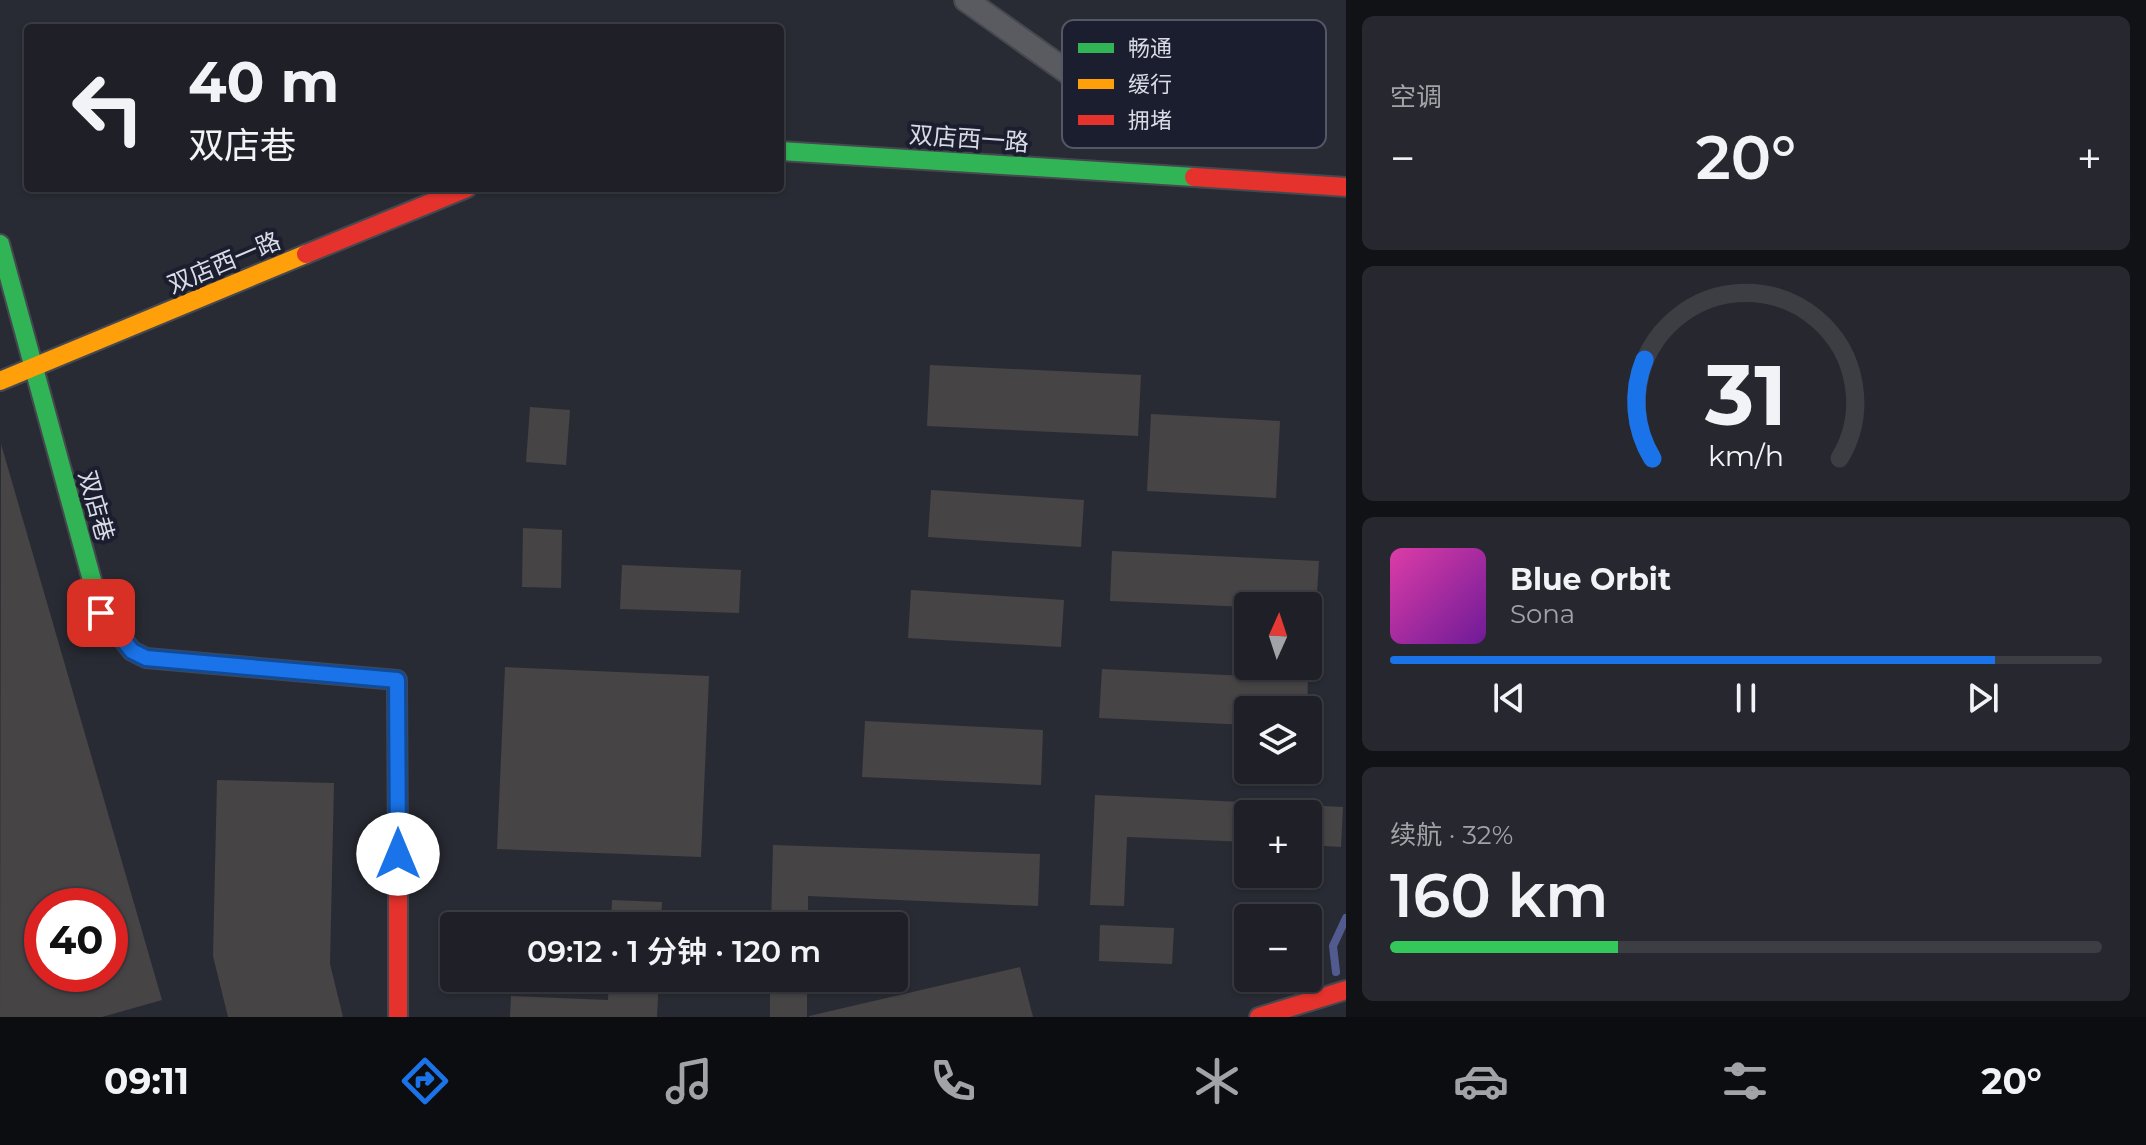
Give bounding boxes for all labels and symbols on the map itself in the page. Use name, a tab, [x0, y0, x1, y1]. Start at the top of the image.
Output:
legend	[1062, 20, 1326, 148]
text: 畅通	[1128, 35, 1172, 62]
text: 缓行	[1128, 71, 1172, 98]
text: 拥堵	[1128, 107, 1172, 134]
street label: 双店西一路	[908, 120, 1030, 157]
street label: 双店西一路	[163, 226, 285, 299]
street label: 双店巷	[73, 467, 120, 544]
pin	[67, 579, 135, 647]
north arrow	[1234, 592, 1322, 680]
position arrow	[356, 812, 440, 896]
speed limit sign: 40	[24, 888, 128, 992]

